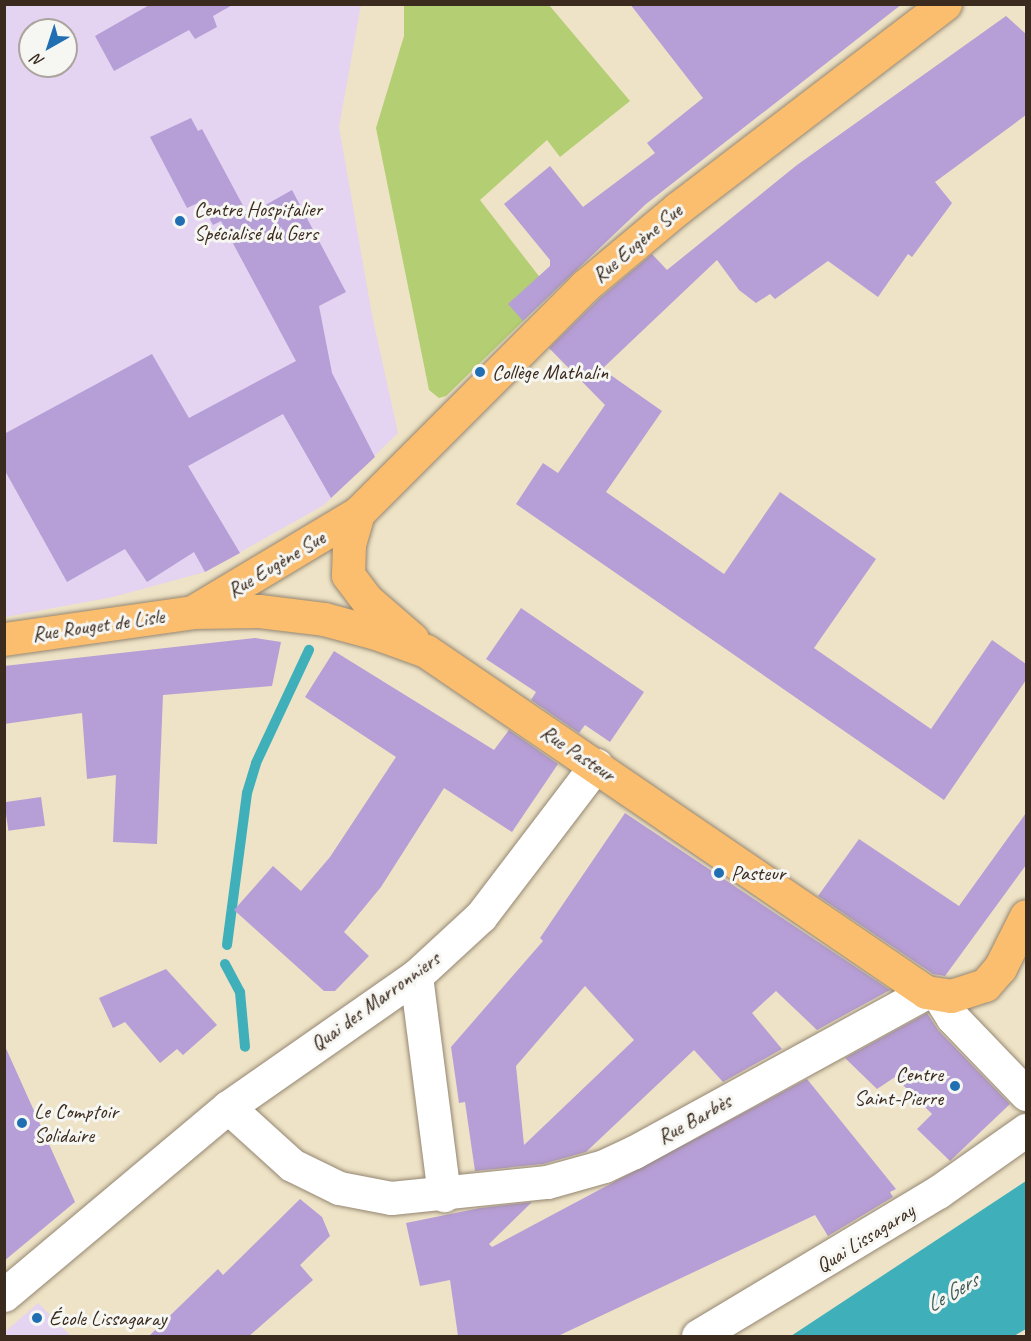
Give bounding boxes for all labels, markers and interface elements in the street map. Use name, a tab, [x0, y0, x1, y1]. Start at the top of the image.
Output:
north arrow	[18, 18, 78, 78]
text: N	[28, 50, 48, 71]
place label: Centre Hospitalier Spécialisé du Gers	[194, 196, 322, 246]
street label: Rue Eugène Sue	[587, 198, 687, 288]
marker: Centre Hospitalier Spécialisé du Gers	[171, 212, 189, 230]
place label: Collège Mathalin	[492, 359, 609, 385]
marker: Collège Mathalin	[473, 365, 487, 379]
street label: Rue Eugène Sue	[223, 525, 329, 603]
street label: Rue Rouget de Lisle	[30, 603, 166, 647]
street label: Rue Pasteur	[536, 719, 620, 787]
place label: Pasteur	[731, 860, 785, 886]
marker: Pasteur	[712, 866, 726, 880]
street label: Quai des Marronniers	[305, 945, 445, 1057]
place label: Centre Saint-Pierre	[854, 1061, 943, 1111]
marker: Centre Saint-Pierre	[948, 1079, 962, 1093]
street label: Rue Barbès	[652, 1088, 736, 1150]
place label: Le Comptoir Solidaire	[34, 1098, 118, 1148]
marker: Le Comptoir Solidaire	[15, 1116, 29, 1130]
street label: Quai Lissagaray	[811, 1198, 919, 1278]
water label: Le Gers	[922, 1268, 982, 1318]
place label: École Lissagaray	[49, 1305, 167, 1331]
marker: École Lissagaray	[30, 1311, 44, 1325]

